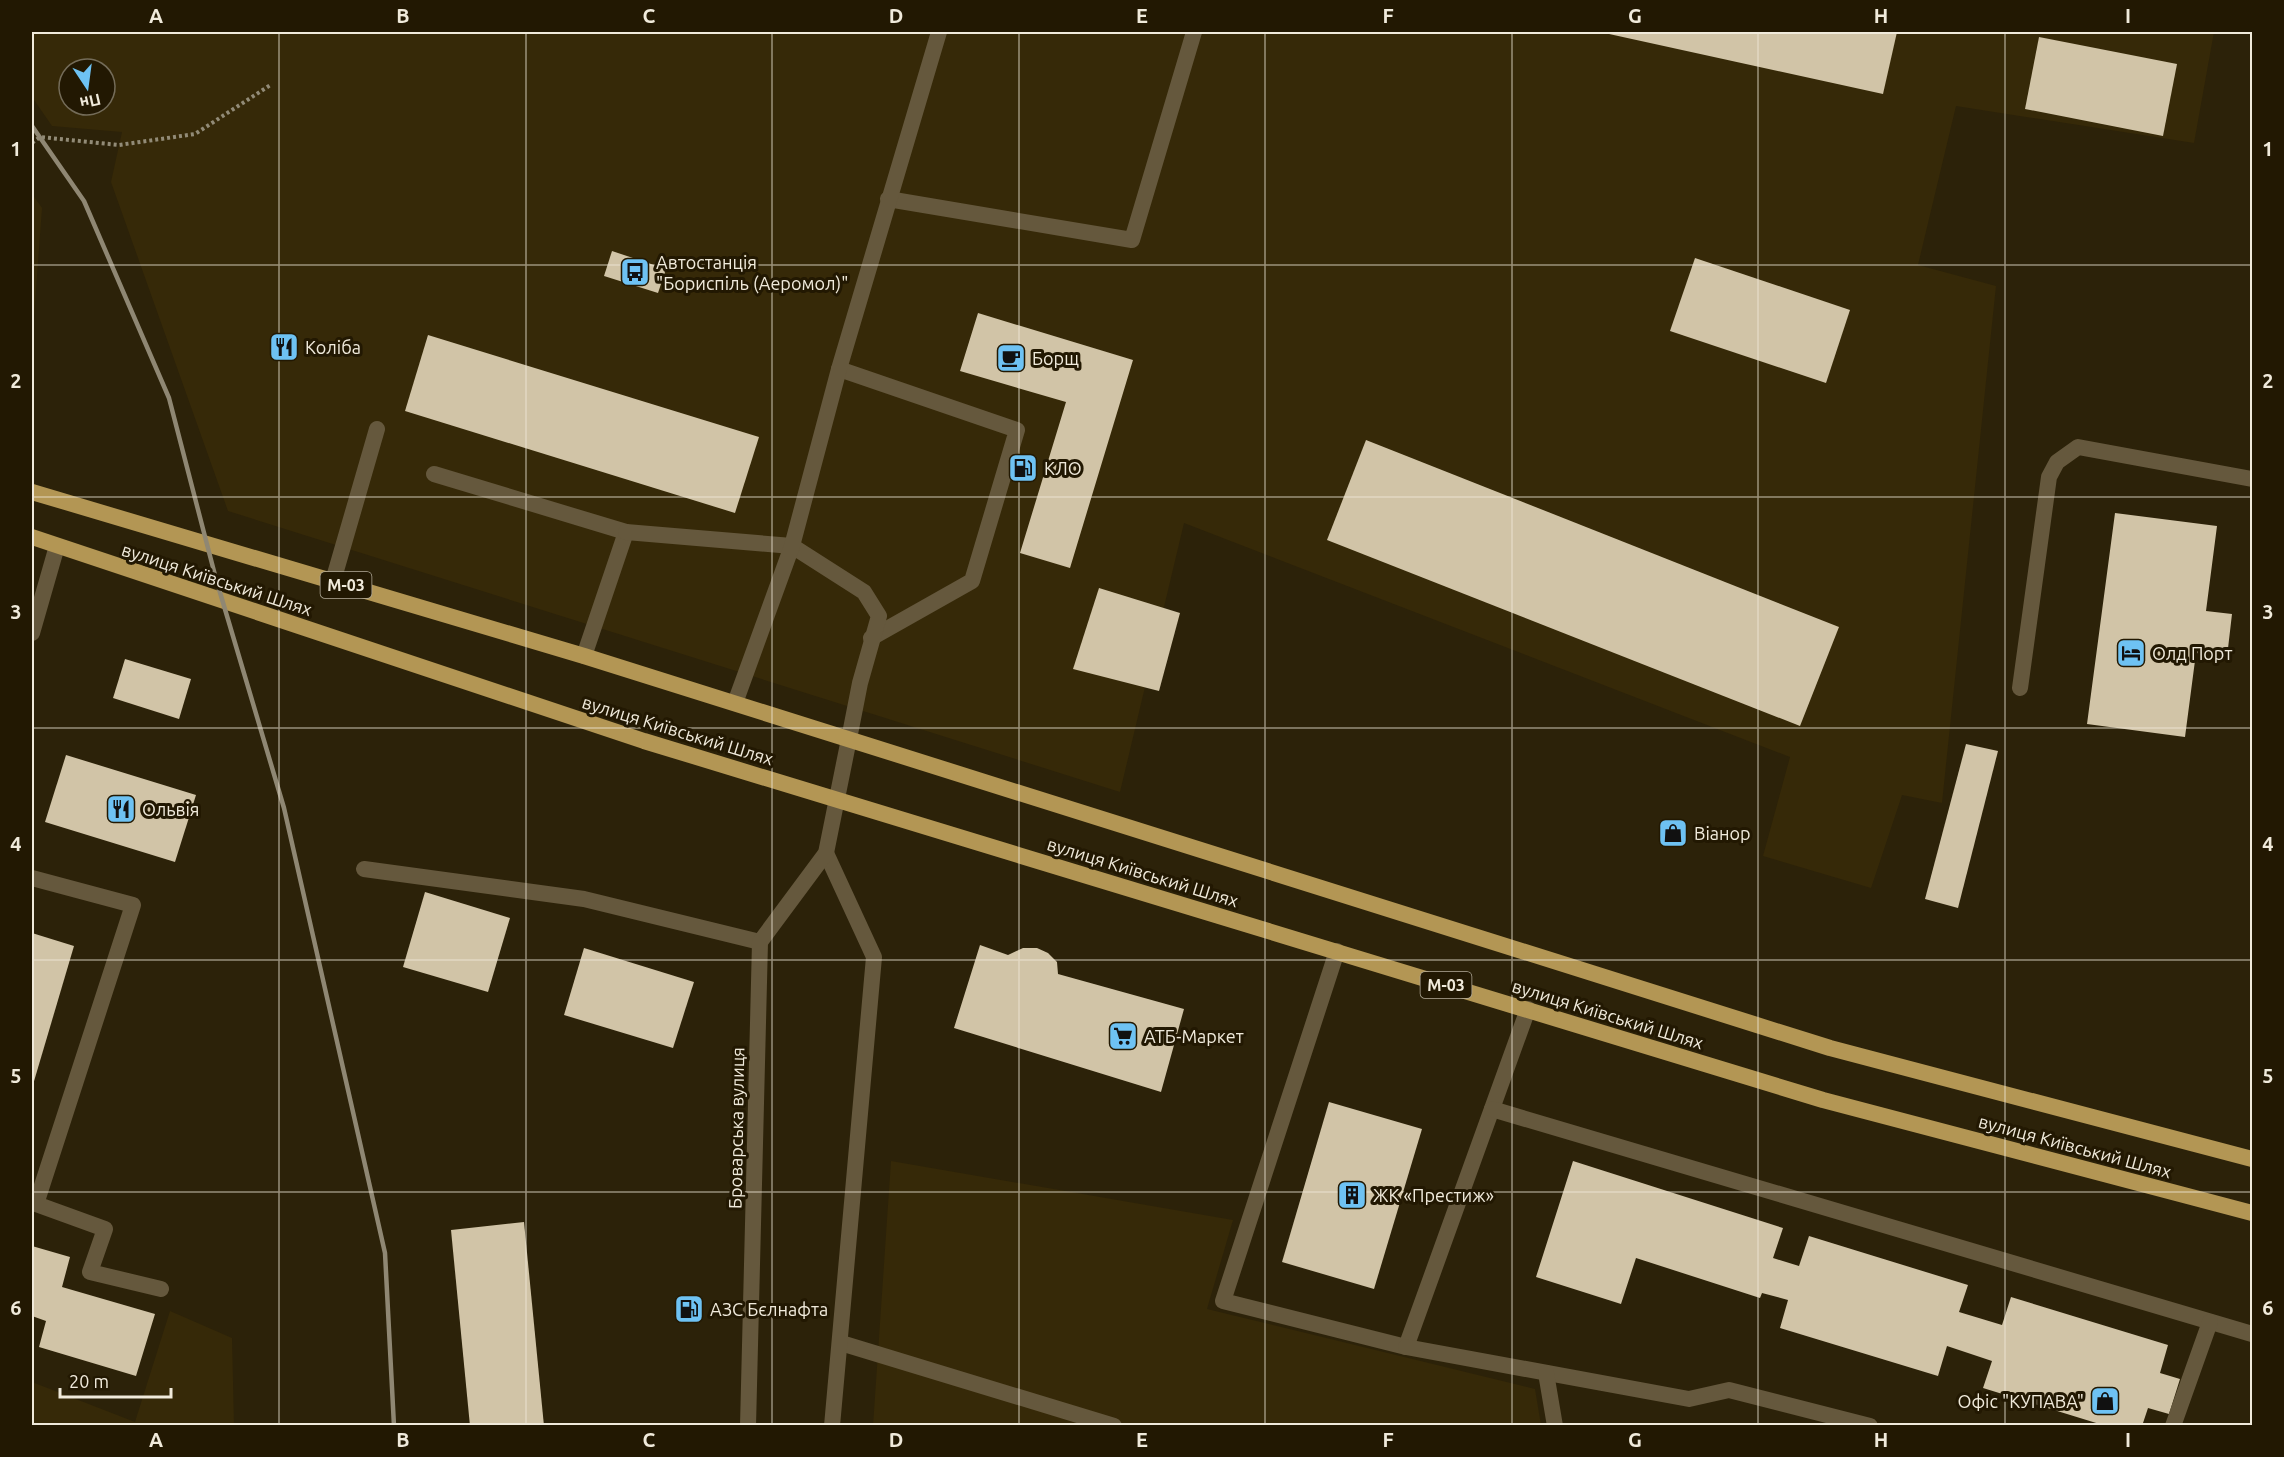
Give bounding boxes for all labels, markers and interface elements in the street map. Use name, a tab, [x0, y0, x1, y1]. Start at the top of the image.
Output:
text: A	[149, 4, 163, 27]
text: B	[396, 4, 410, 27]
text: C	[643, 4, 656, 27]
text: D	[889, 4, 903, 27]
text: E	[1136, 4, 1148, 27]
text: F	[1382, 4, 1394, 27]
text: G	[1628, 4, 1642, 27]
text: H	[1874, 4, 1888, 27]
text: I	[2125, 4, 2131, 27]
north arrow	[57, 57, 117, 117]
text: Пн	[78, 90, 103, 113]
text: 1	[10, 137, 22, 160]
text: 1	[2262, 137, 2274, 160]
place label: Автостанція "Бориспіль (Аеромол)"	[656, 252, 848, 294]
bus stop icon: Автостанція "Бориспіль (Аеромол)"	[619, 256, 651, 288]
restaurant icon: Коліба	[268, 331, 300, 363]
place label: Коліба	[305, 337, 361, 357]
cafe icon: Борщ	[995, 342, 1027, 374]
place label: Борщ	[1032, 348, 1079, 368]
text: 2	[10, 369, 22, 392]
text: 2	[2262, 369, 2274, 392]
fuel station icon: КЛО	[1007, 452, 1039, 484]
place label: КЛО	[1044, 458, 1082, 478]
street label: вулиця Київський Шлях	[119, 539, 315, 619]
road number: М-03	[320, 572, 372, 598]
text: 3	[10, 600, 22, 623]
text: 3	[2262, 600, 2274, 623]
hotel icon: Олд Порт	[2115, 637, 2147, 669]
place label: Олд Порт	[2152, 643, 2232, 663]
street label: вулиця Київський Шлях	[580, 691, 776, 769]
restaurant icon: Ольвія	[105, 793, 137, 825]
place label: Ольвія	[142, 799, 200, 819]
shop icon: Віанор	[1657, 817, 1689, 849]
place label: Віанор	[1694, 823, 1751, 843]
text: 4	[10, 832, 22, 855]
text: 4	[2262, 832, 2274, 855]
street label: вулиця Київський Шлях	[1045, 833, 1241, 911]
road number: М-03	[1420, 972, 1472, 998]
street label: вулиця Київський Шлях	[1510, 975, 1706, 1053]
supermarket icon: АТБ-Маркет	[1107, 1020, 1139, 1052]
place label: АТБ-Маркет	[1144, 1026, 1244, 1046]
street label: Броварська вулиця	[725, 1047, 747, 1209]
text: 5	[10, 1064, 22, 1087]
text: 5	[2262, 1064, 2274, 1087]
street label: вулиця Київський Шлях	[1976, 1111, 2174, 1181]
building icon: ЖК «Престиж»	[1336, 1179, 1368, 1211]
place label: ЖК «Престиж»	[1373, 1185, 1494, 1205]
fuel station icon: АЗС Бєлнафта	[673, 1293, 705, 1325]
text: 6	[10, 1296, 22, 1319]
text: 6	[2262, 1296, 2274, 1319]
place label: АЗС Бєлнафта	[710, 1299, 828, 1319]
scale bar	[60, 1361, 171, 1399]
text: 20 m	[69, 1371, 109, 1391]
shop icon: Офіс "КУПАВА"	[2089, 1385, 2121, 1417]
place label: Офіс "КУПАВА"	[1957, 1391, 2084, 1411]
text: A	[149, 1428, 163, 1451]
text: B	[396, 1428, 410, 1451]
text: C	[643, 1428, 656, 1451]
text: D	[889, 1428, 903, 1451]
text: E	[1136, 1428, 1148, 1451]
text: F	[1382, 1428, 1394, 1451]
text: G	[1628, 1428, 1642, 1451]
text: H	[1874, 1428, 1888, 1451]
text: I	[2125, 1428, 2131, 1451]

